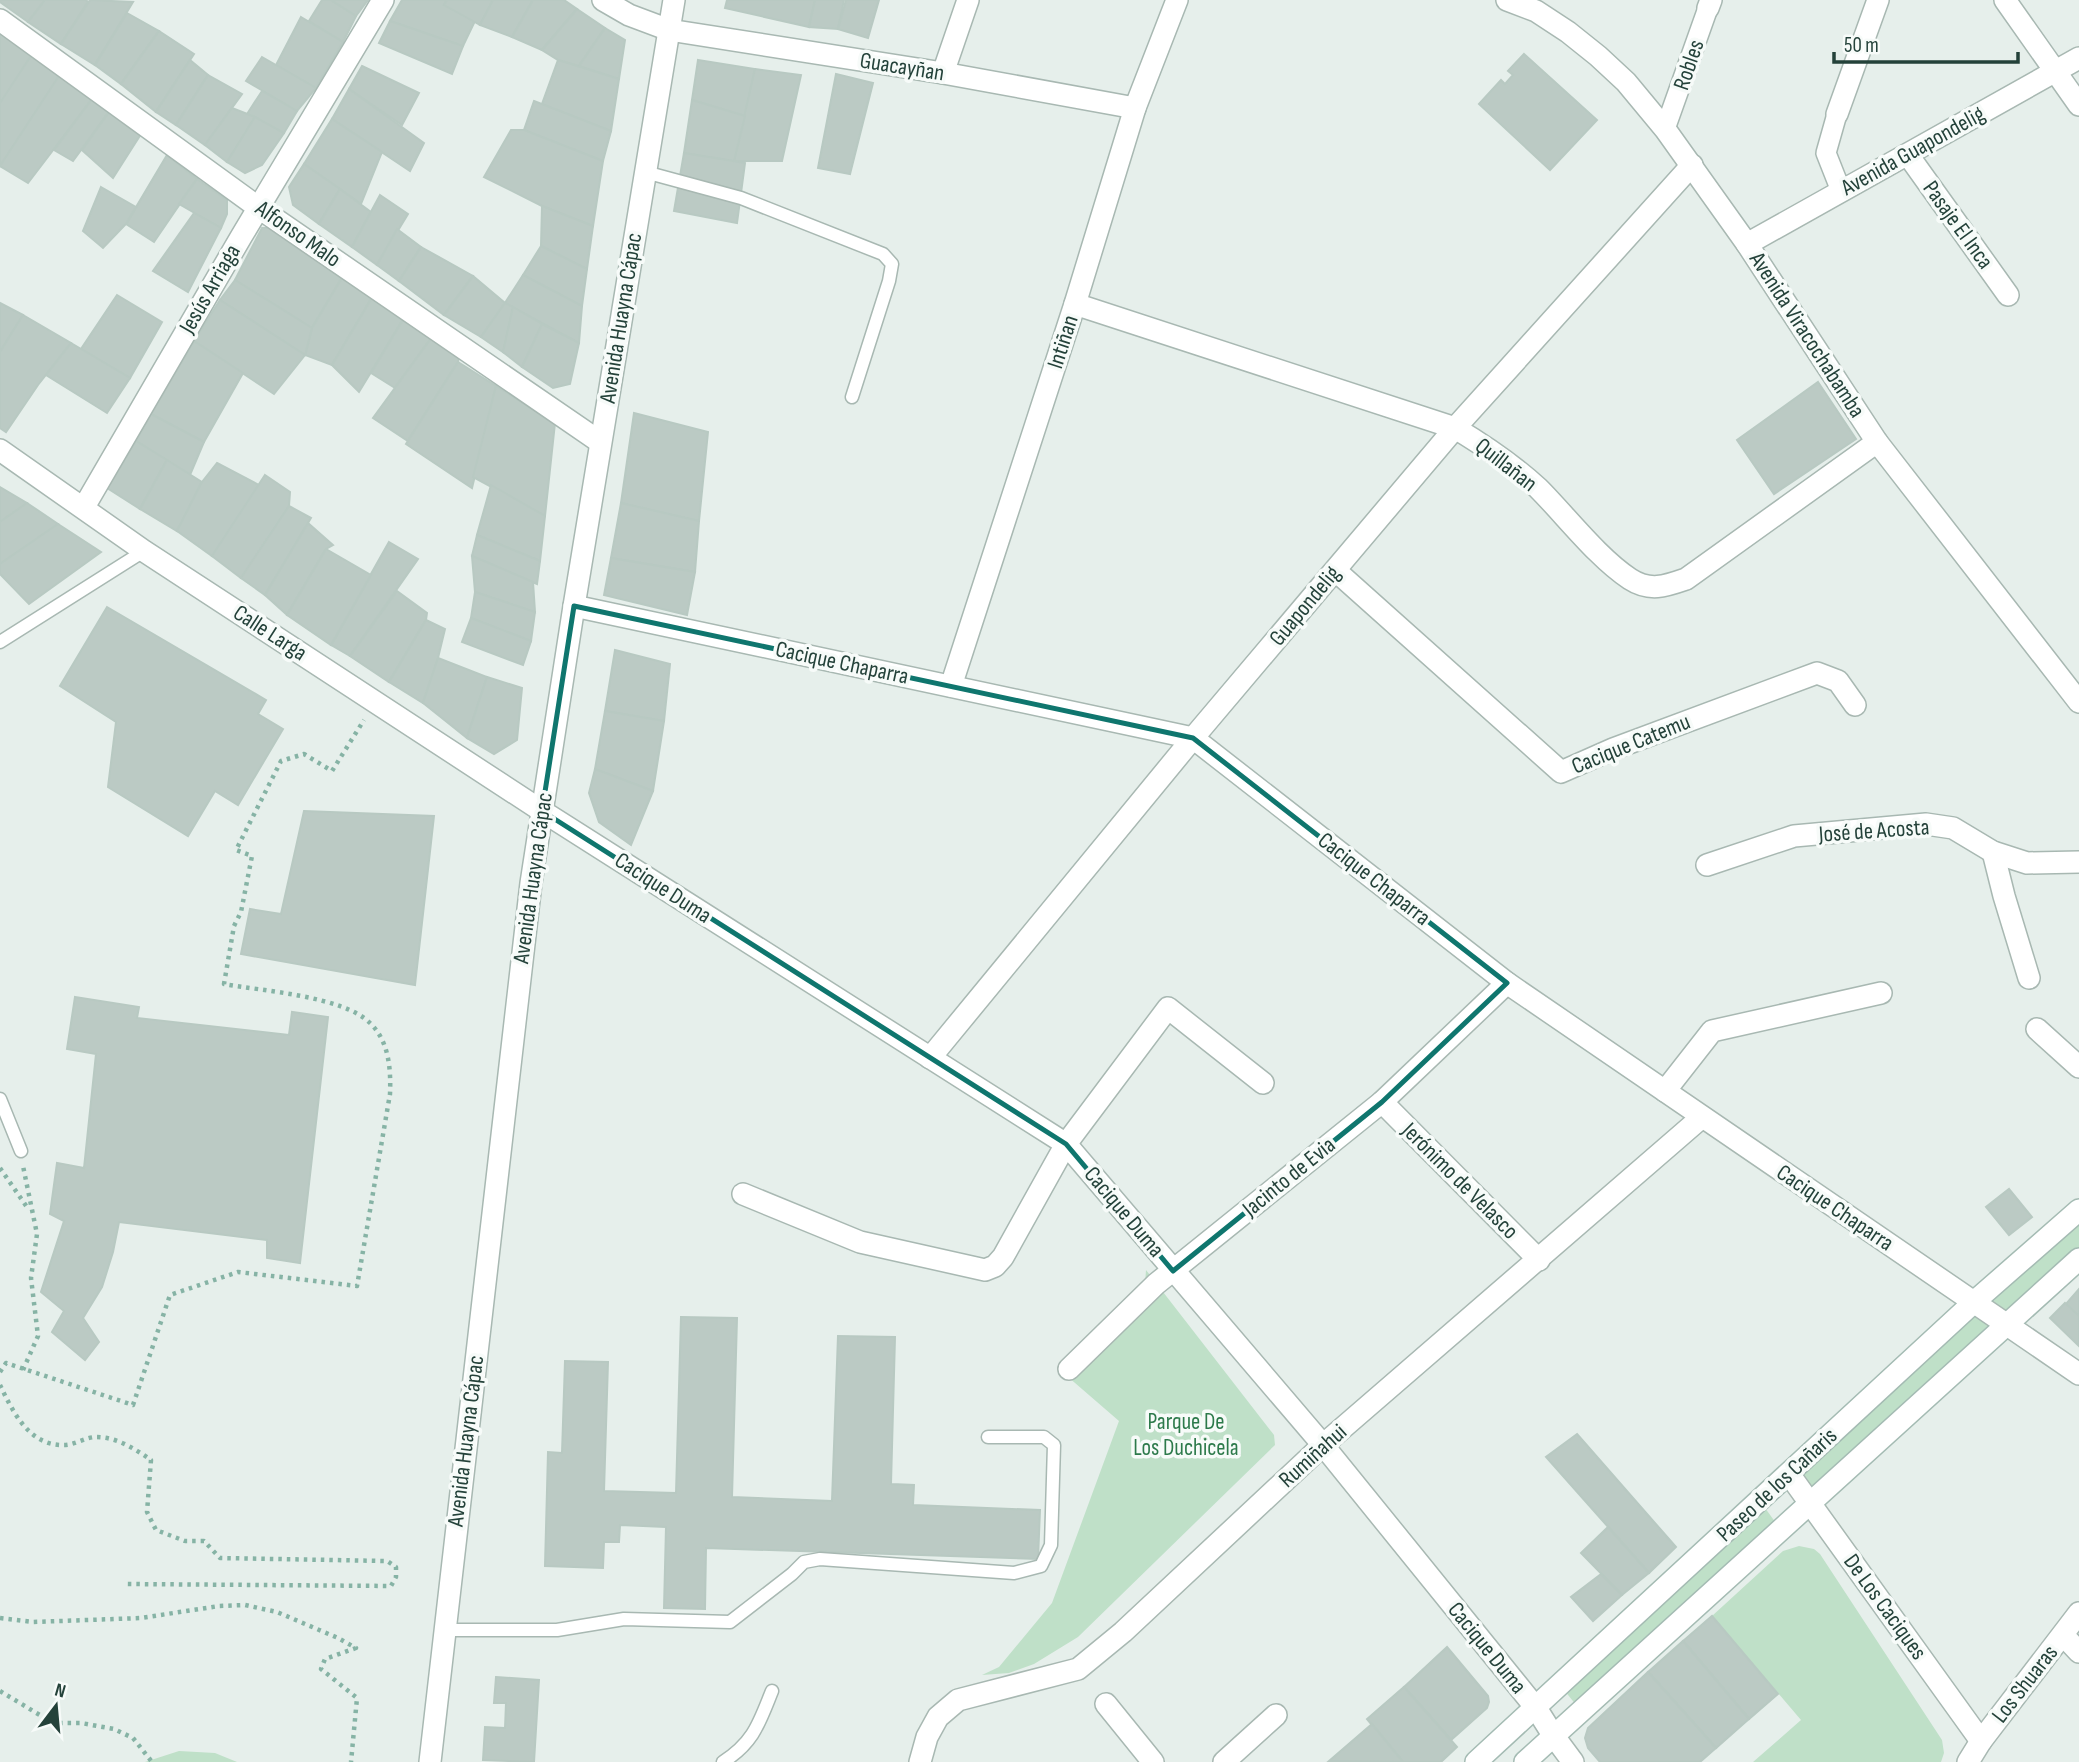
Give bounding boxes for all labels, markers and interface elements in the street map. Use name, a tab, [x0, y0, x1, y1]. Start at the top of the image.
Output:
scale bar	[1834, 21, 2018, 65]
text: 50 m	[1844, 33, 1879, 58]
street label: Robles	[1667, 36, 1711, 94]
street label: Guacayñan	[858, 47, 946, 87]
street label: Avenida Guapondelig	[1835, 100, 1990, 202]
street label: Pasaje El Inca	[1917, 176, 1999, 274]
street label: Alfonso Malo	[249, 194, 346, 274]
street label: Avenida Huayna Cápac	[594, 231, 648, 406]
street label: Jesús Arriaga	[173, 240, 247, 339]
street label: Avenida Viracochabamba	[1743, 246, 1871, 423]
street label: Intiñan	[1041, 312, 1085, 372]
street label: Quillañan	[1469, 432, 1543, 498]
street label: Guapondelig	[1263, 560, 1347, 652]
street label: Calle Larga	[228, 599, 312, 667]
street label: Cacique Chaparra	[773, 635, 911, 691]
street label: Cacique Catemu	[1568, 708, 1694, 780]
street label: Avenida Huayna Cápac	[507, 791, 559, 966]
street label: José de Acosta	[1817, 813, 1930, 849]
street label: Cacique Chaparra	[1312, 826, 1436, 932]
street label: Cacique Duma	[609, 846, 717, 930]
street label: Jerónimo de Velasco	[1395, 1116, 1524, 1245]
street label: Jacinto de Evia	[1236, 1131, 1341, 1223]
street label: Cacique Chaparra	[1771, 1159, 1899, 1257]
street label: Cacique Duma	[1078, 1161, 1170, 1263]
street label: Avenida Huayna Cápac	[441, 1354, 490, 1529]
park label: Parque De Los Duchicela	[1133, 1408, 1239, 1462]
street label: Rumiñahui	[1273, 1418, 1353, 1494]
street label: Paseo de los Cañaris	[1711, 1422, 1843, 1548]
street label: De Los Caciques	[1837, 1549, 1933, 1665]
street label: Cacique Duma	[1442, 1597, 1532, 1699]
street label: Los Shuaras	[1986, 1639, 2064, 1729]
north arrow	[21, 1671, 91, 1741]
text: N	[52, 1679, 68, 1704]

